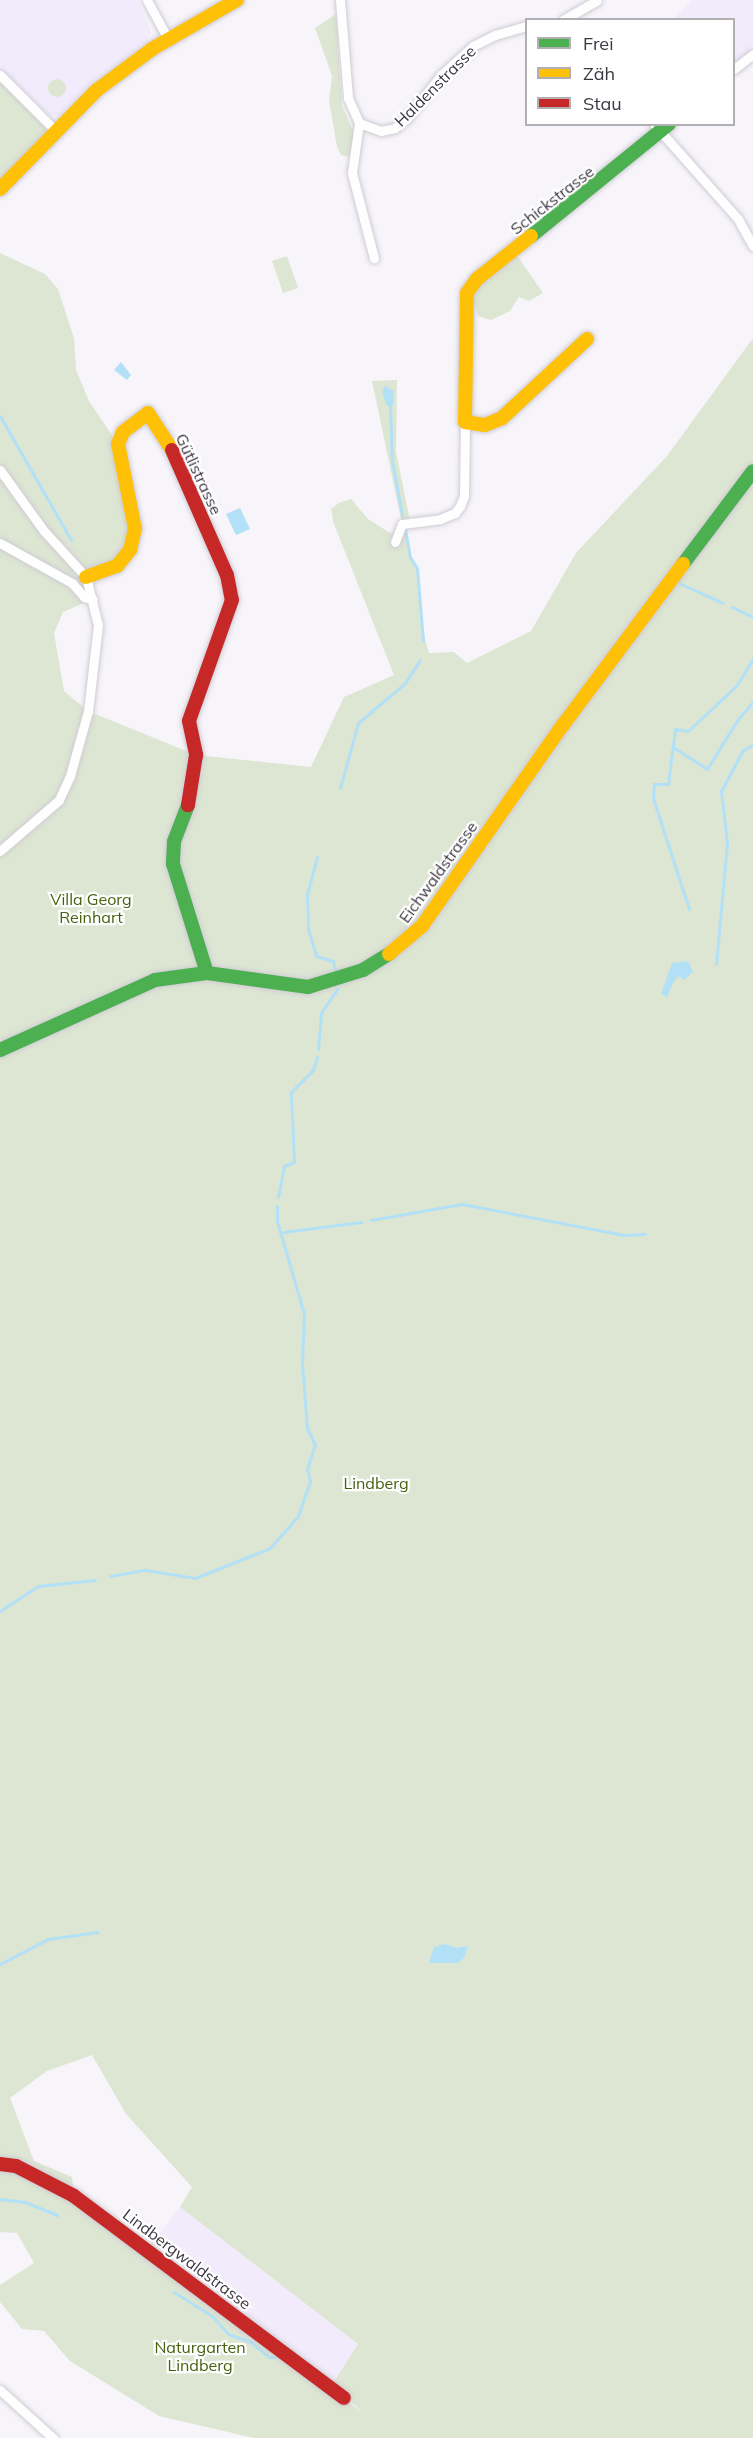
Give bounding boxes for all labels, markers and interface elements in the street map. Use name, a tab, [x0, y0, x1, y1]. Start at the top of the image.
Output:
legend	[525, 18, 735, 126]
text: Frei	[583, 32, 613, 55]
street label: Haldenstrasse	[390, 41, 480, 131]
text: Zäh	[583, 62, 615, 85]
text: Stau	[583, 92, 622, 115]
street label: Schickstrasse	[507, 162, 597, 238]
street label: Gütlistrasse	[172, 430, 226, 518]
street label: Eichwaldstrasse	[395, 818, 481, 926]
park label: Villa Georg Reinhart	[50, 889, 132, 927]
park label: Lindberg	[343, 1473, 409, 1493]
street label: Lindbergwaldstrasse	[119, 2205, 255, 2313]
park label: Naturgarten Lindberg	[154, 2337, 246, 2375]

